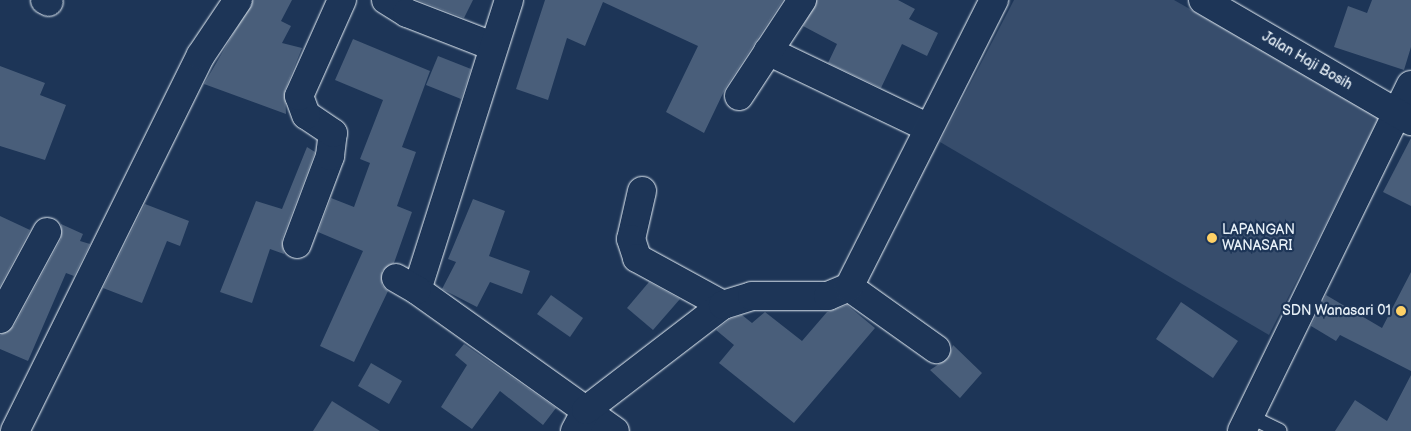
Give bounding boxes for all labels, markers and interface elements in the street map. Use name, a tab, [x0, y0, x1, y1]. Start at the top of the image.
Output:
street label: Jalan Haji Bosih	[1259, 28, 1355, 94]
place label: LAPANGAN WANASARI	[1222, 222, 1295, 254]
marker: LAPANGAN WANASARI	[1206, 232, 1218, 244]
place label: SDN Wanasari 01	[1282, 303, 1391, 319]
marker: SDN Wanasari 01	[1395, 305, 1407, 317]

